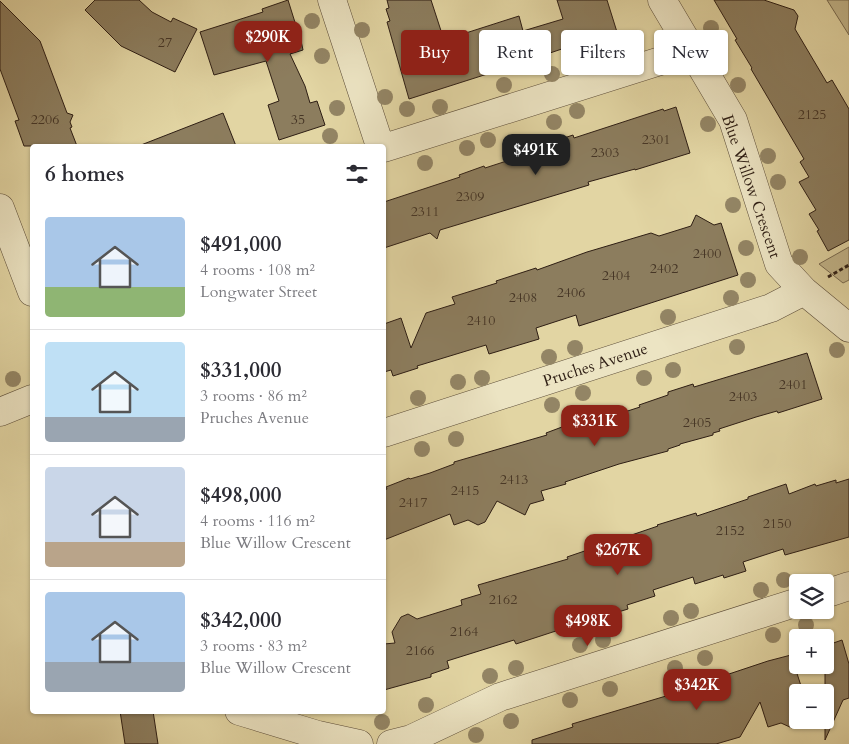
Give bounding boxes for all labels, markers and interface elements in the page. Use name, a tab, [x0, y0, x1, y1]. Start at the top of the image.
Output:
pin: $290K	[233, 20, 303, 63]
text: $290K	[245, 26, 291, 48]
chip: Buy	[401, 30, 469, 75]
chip: Rent	[479, 30, 551, 75]
chip: Filters	[561, 30, 644, 75]
chip: New	[654, 30, 728, 75]
house number: 27	[158, 33, 172, 52]
house number: 2125	[798, 105, 826, 124]
house number: 2206	[31, 110, 59, 129]
house number: 35	[291, 110, 305, 129]
street label: Blue Willow Crescent	[716, 111, 786, 261]
house number: 2301	[642, 130, 670, 149]
pin: $491K	[501, 134, 571, 176]
text: $491K	[513, 139, 559, 161]
house number: 2303	[591, 143, 619, 162]
text: 6 homes	[45, 160, 124, 189]
icon: filters	[343, 160, 371, 188]
house number: 2309	[456, 187, 484, 206]
house number: 2311	[411, 202, 439, 221]
text: $491,000	[200, 230, 281, 259]
icon: home	[85, 237, 145, 297]
house number: 2400	[693, 244, 721, 263]
text: 4 rooms · 108 m²	[200, 259, 315, 281]
house number: 2402	[650, 259, 678, 278]
house number: 2404	[602, 266, 630, 285]
text: Longwater Street	[200, 281, 317, 303]
house number: 2406	[557, 283, 585, 302]
house number: 2408	[509, 288, 537, 307]
house number: 2410	[467, 311, 495, 330]
street label: Pruches Avenue	[540, 338, 651, 392]
text: $331,000	[200, 356, 281, 385]
icon: home	[85, 362, 145, 422]
house number: 2401	[779, 375, 807, 394]
text: 3 rooms · 86 m²	[200, 385, 307, 407]
house number: 2403	[729, 387, 757, 406]
pin: $331K	[560, 404, 630, 447]
text: Pruches Avenue	[200, 407, 309, 429]
text: $331K	[572, 410, 618, 432]
house number: 2405	[683, 413, 711, 432]
house number: 2413	[500, 470, 528, 489]
text: $498,000	[200, 481, 281, 510]
house number: 2415	[451, 481, 479, 500]
icon: home	[85, 487, 145, 547]
house number: 2417	[399, 493, 427, 512]
text: 4 rooms · 116 m²	[200, 510, 315, 532]
house number: 2150	[763, 514, 791, 533]
house number: 2152	[716, 521, 744, 540]
text: Blue Willow Crescent	[200, 532, 351, 554]
pin: $267K	[583, 534, 653, 576]
text: $267K	[595, 539, 641, 561]
map controls	[789, 574, 834, 729]
button: layers	[789, 574, 834, 619]
house number: 2162	[489, 590, 517, 609]
pin: $498K	[553, 604, 623, 647]
text: $342,000	[200, 606, 281, 635]
text: $498K	[565, 610, 611, 632]
icon: home	[85, 612, 145, 672]
house number: 2164	[450, 622, 478, 641]
button: +	[789, 629, 834, 674]
text: 3 rooms · 83 m²	[200, 635, 307, 657]
house number: 2166	[406, 641, 434, 660]
text: Blue Willow Crescent	[200, 657, 351, 679]
pin: $342K	[662, 668, 732, 711]
text: $342K	[674, 674, 720, 696]
button: −	[789, 684, 834, 729]

